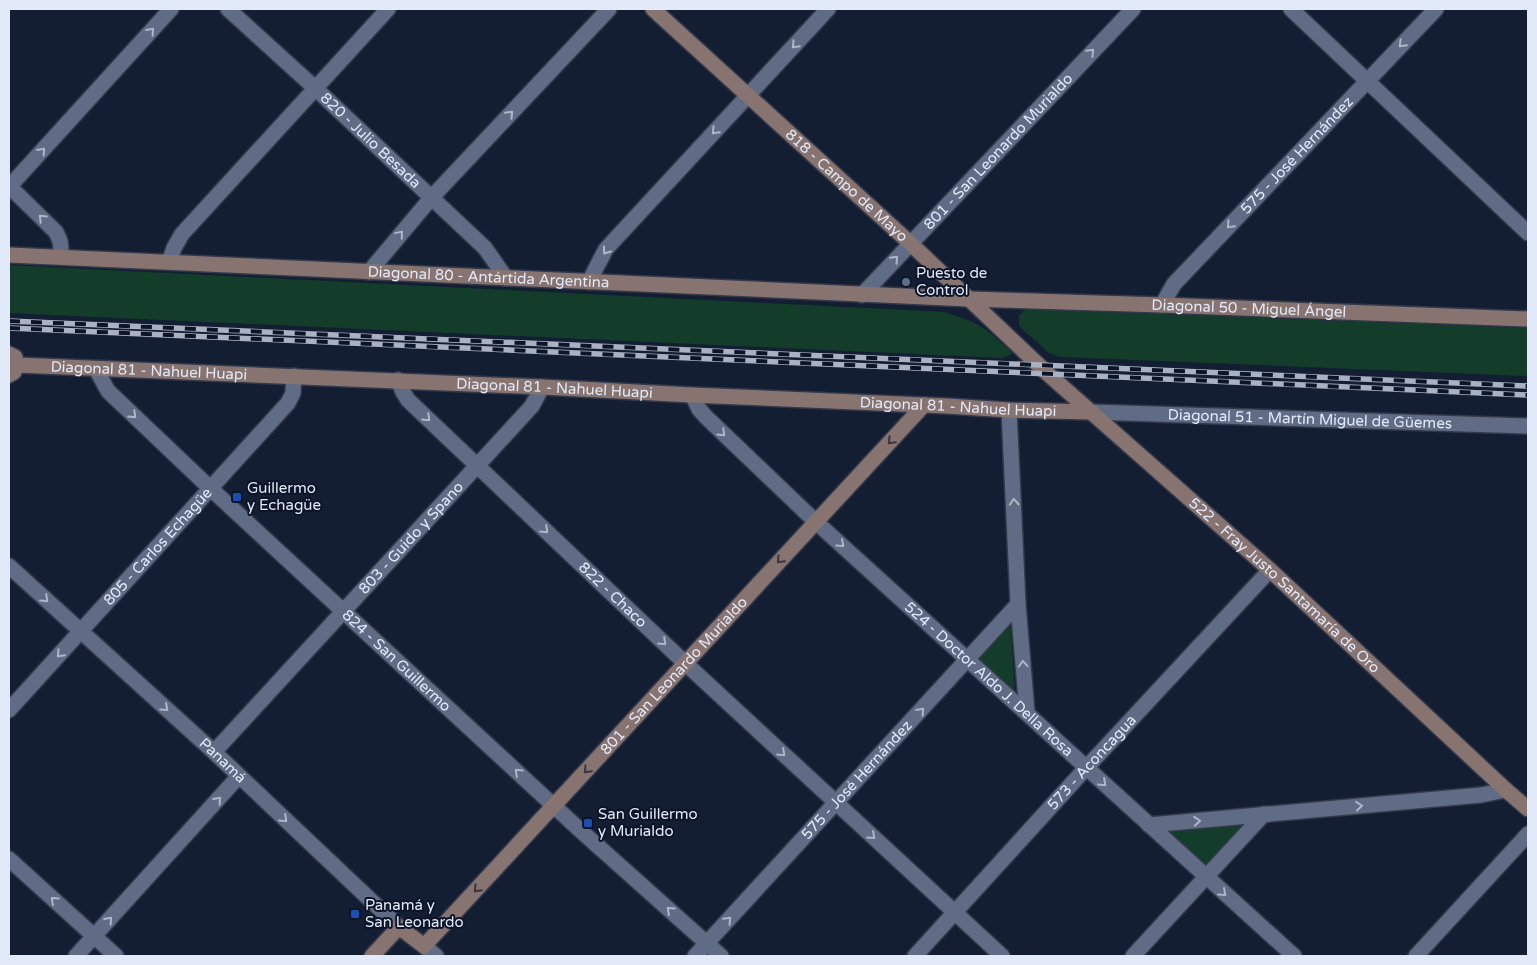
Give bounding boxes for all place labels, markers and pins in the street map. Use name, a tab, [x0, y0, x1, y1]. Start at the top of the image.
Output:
place label: Puesto de Control	[916, 264, 987, 299]
marker: Puesto de Control	[900, 276, 912, 288]
place label: Guillermo y Echagüe	[247, 479, 321, 514]
marker: Guillermo y Echagüe	[231, 491, 243, 503]
place label: San Guillermo y Murialdo	[598, 805, 698, 840]
marker: San Guillermo y Murialdo	[582, 817, 594, 829]
place label: Panamá y San Leonardo	[365, 896, 464, 931]
marker: Panamá y San Leonardo	[349, 908, 361, 920]

